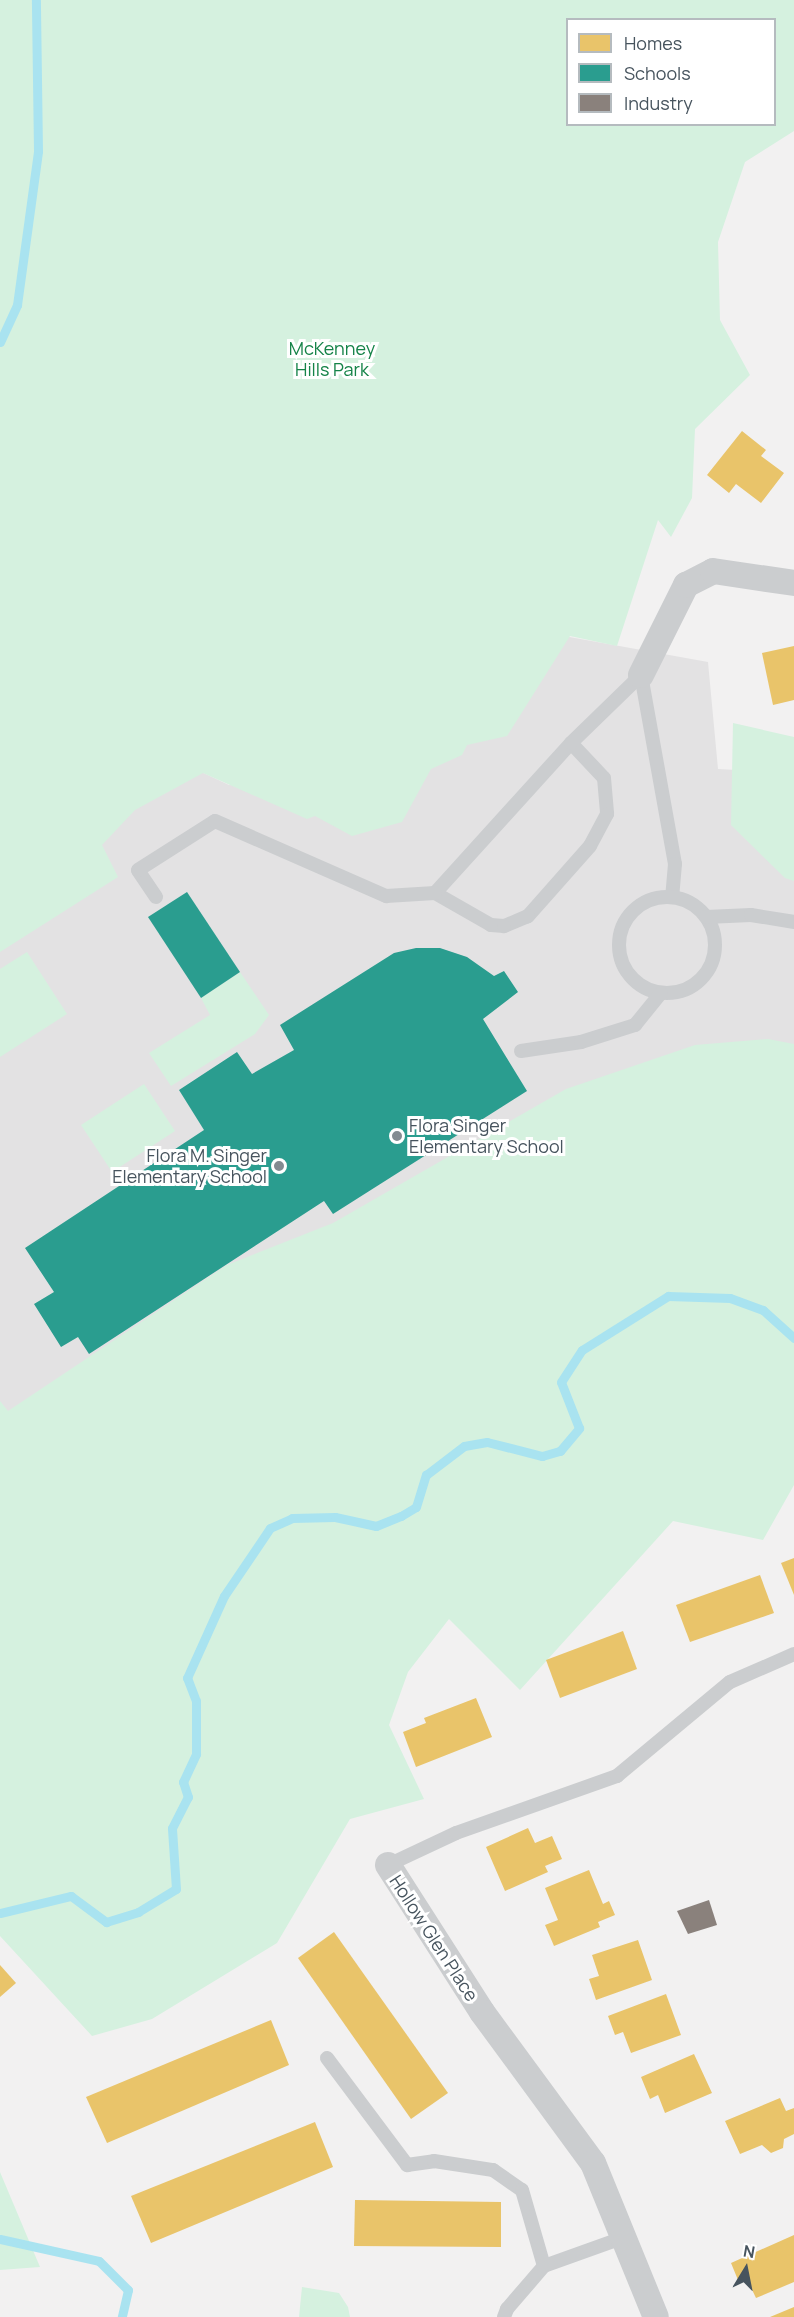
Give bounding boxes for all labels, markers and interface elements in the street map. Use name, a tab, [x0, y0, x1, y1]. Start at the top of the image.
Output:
legend	[566, 18, 776, 126]
text: Homes	[624, 31, 682, 55]
text: Schools	[624, 61, 691, 85]
text: Industry	[624, 91, 693, 115]
park label: McKenney Hills Park	[289, 338, 375, 380]
place label: Flora Singer Elementary School	[409, 1115, 564, 1158]
marker: Flora Singer Elementary School	[390, 1129, 404, 1143]
place label: Flora M. Singer Elementary School	[112, 1145, 267, 1188]
marker: Flora M. Singer Elementary School	[272, 1159, 286, 1173]
street label: Hollow Glen Place	[385, 1871, 483, 2005]
north arrow	[716, 2239, 776, 2299]
text: N	[742, 2239, 757, 2263]

